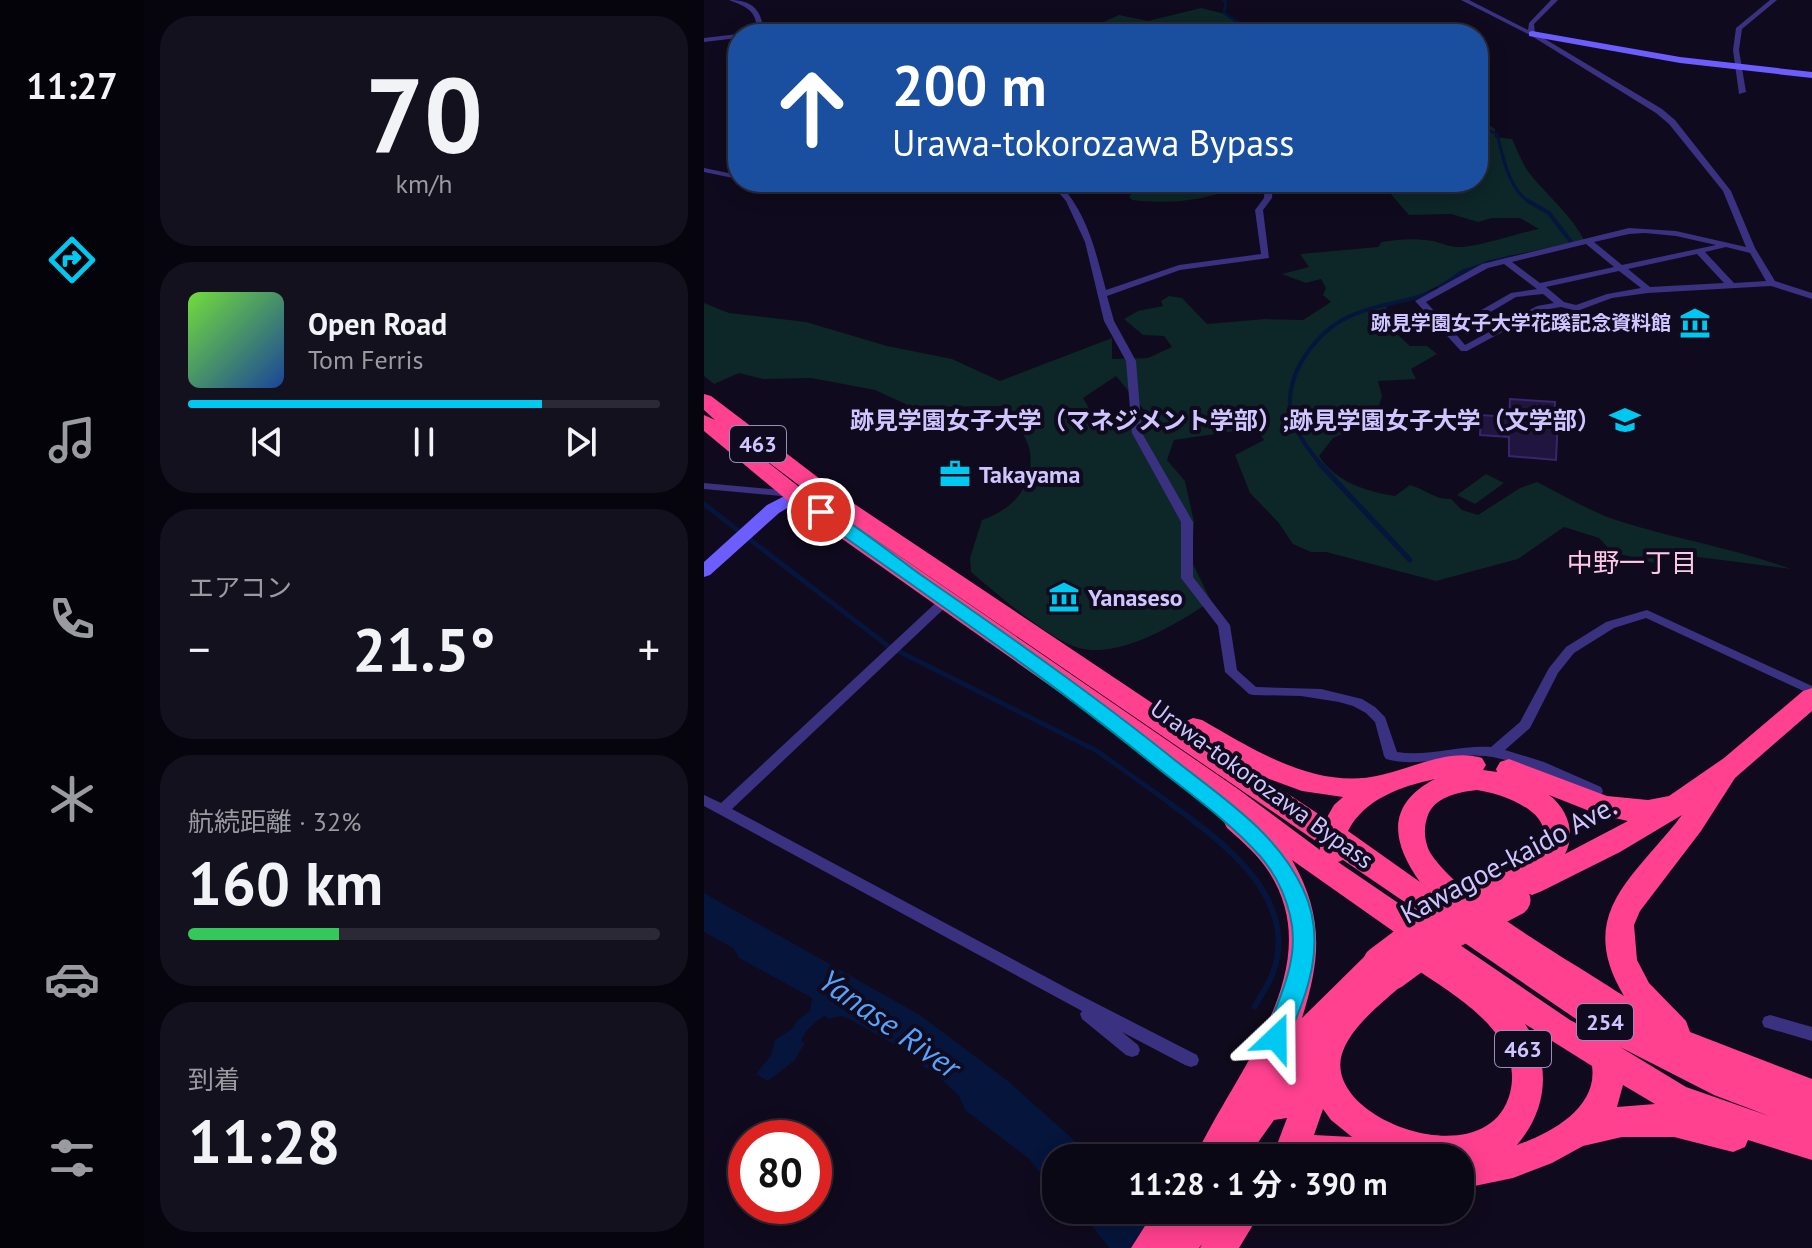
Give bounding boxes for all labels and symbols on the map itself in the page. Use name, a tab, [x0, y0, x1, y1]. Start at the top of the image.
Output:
museum icon: 跡見学園女子大学花蹊記念資料館	[1678, 306, 1712, 340]
place label: 跡見学園女子大学花蹊記念資料館	[1371, 310, 1671, 336]
school or university icon: 跡見学園女子大学（マネジメント学部）;跡見学園女子大学（文学部）	[1608, 403, 1642, 437]
place label: 跡見学園女子大学（マネジメント学部）;跡見学園女子大学（文学部）	[850, 405, 1601, 436]
road number: 463	[730, 426, 786, 462]
office icon: Takayama	[938, 457, 972, 491]
place label: Takayama	[979, 459, 1080, 490]
pin	[787, 478, 855, 546]
district label: 中野一丁目	[1567, 546, 1697, 579]
museum icon: Yanaseso	[1047, 580, 1081, 614]
place label: Yanaseso	[1087, 582, 1183, 613]
street label: Urawa-tokorozawa Bypass	[1144, 693, 1380, 875]
street label: Kawagoe-kaido Ave.	[1394, 787, 1622, 931]
water label: Yanase River	[811, 959, 971, 1089]
position arrow	[1234, 996, 1318, 1080]
road number: 254	[1577, 1004, 1633, 1040]
road number: 463	[1495, 1031, 1551, 1067]
speed limit sign: 80	[728, 1120, 832, 1224]

